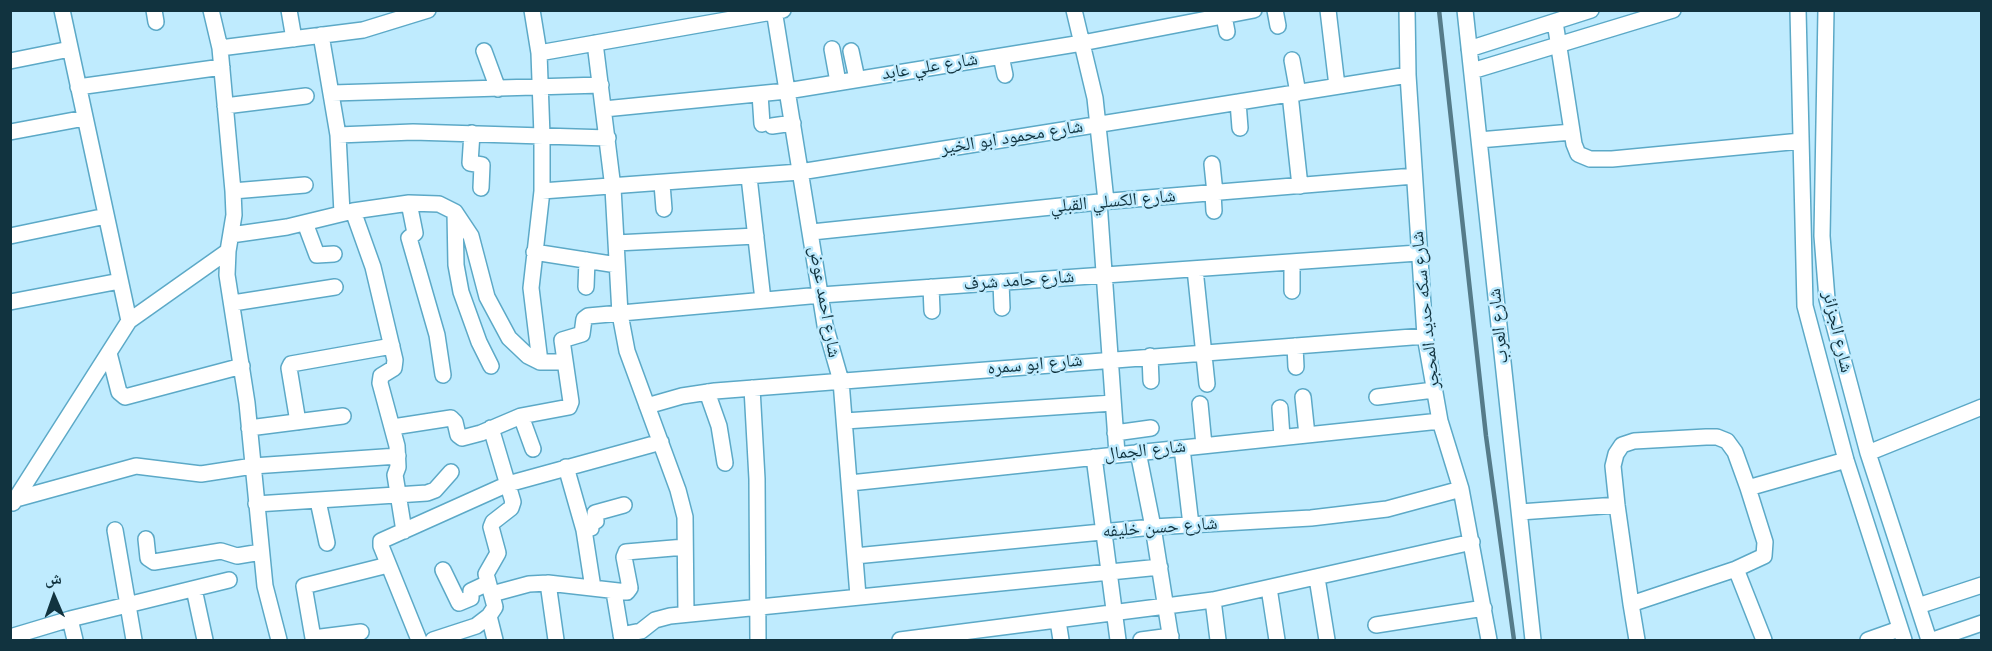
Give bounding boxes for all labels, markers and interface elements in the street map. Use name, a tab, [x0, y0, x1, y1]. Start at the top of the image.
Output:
street label: شارع علي عابد	[881, 49, 979, 85]
street label: شارع محمود ابو الخير	[939, 116, 1085, 160]
street label: شارع الكسلي القبلي	[1049, 186, 1177, 218]
street label: شارع سكه حديد المحجر	[1407, 230, 1445, 390]
street label: شارع احمد عوض	[804, 245, 844, 359]
street label: شارع حامد شرف	[963, 266, 1075, 296]
street label: شارع العرب	[1484, 287, 1514, 365]
street label: شارع الجزائر	[1817, 289, 1857, 375]
street label: شارع ابو سمره	[987, 350, 1083, 380]
street label: شارع الجمال	[1103, 436, 1187, 466]
street label: شارع حسن خليفه	[1102, 513, 1218, 543]
north arrow	[24, 567, 84, 627]
text: ش	[44, 568, 62, 589]

